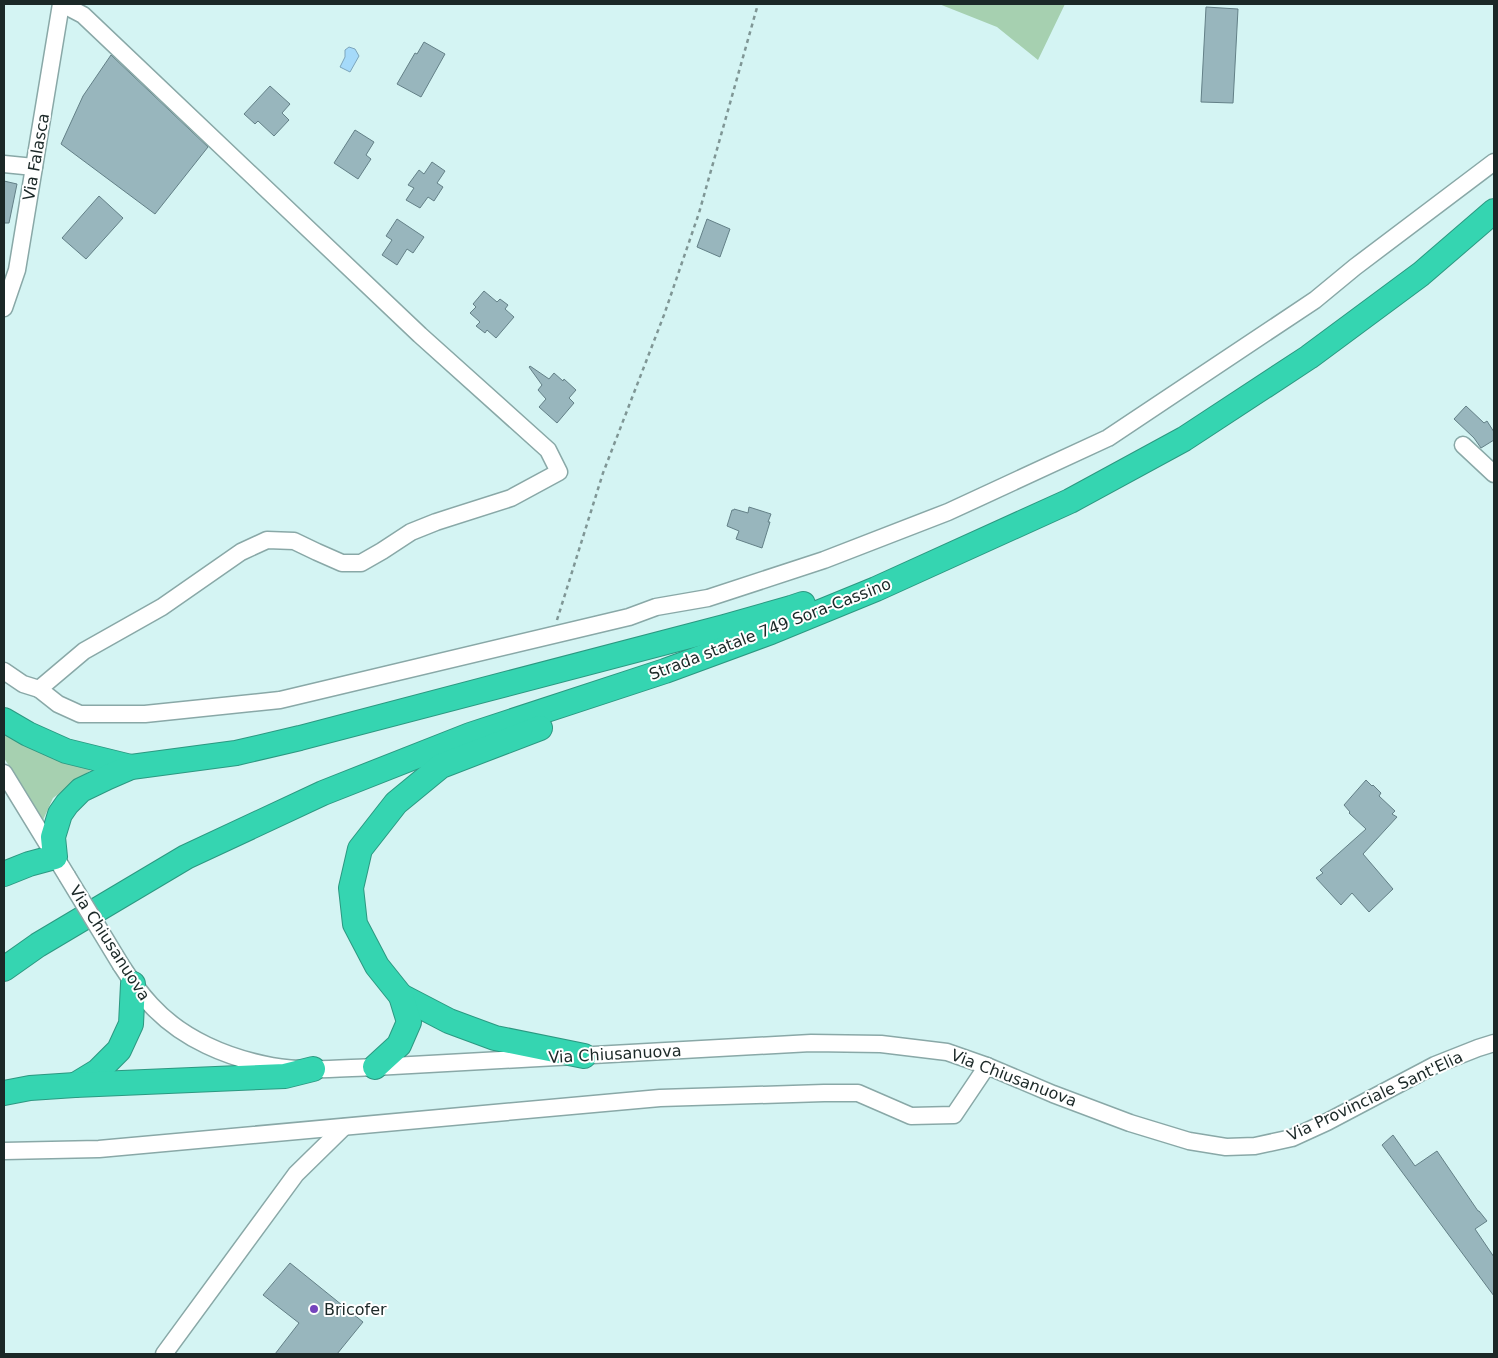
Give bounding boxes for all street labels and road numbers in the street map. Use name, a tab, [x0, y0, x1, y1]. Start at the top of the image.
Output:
street label: Via Falasca	[19, 112, 53, 202]
street label: Strada statale 749 Sora-Cassino	[646, 574, 894, 684]
street label: Via Chiusanuova	[66, 882, 154, 1004]
street label: Via Chiusanuova	[548, 1041, 682, 1067]
street label: Via Chiusanuova	[948, 1045, 1080, 1111]
street label: Via Provinciale Sant'Elia	[1284, 1047, 1466, 1145]

